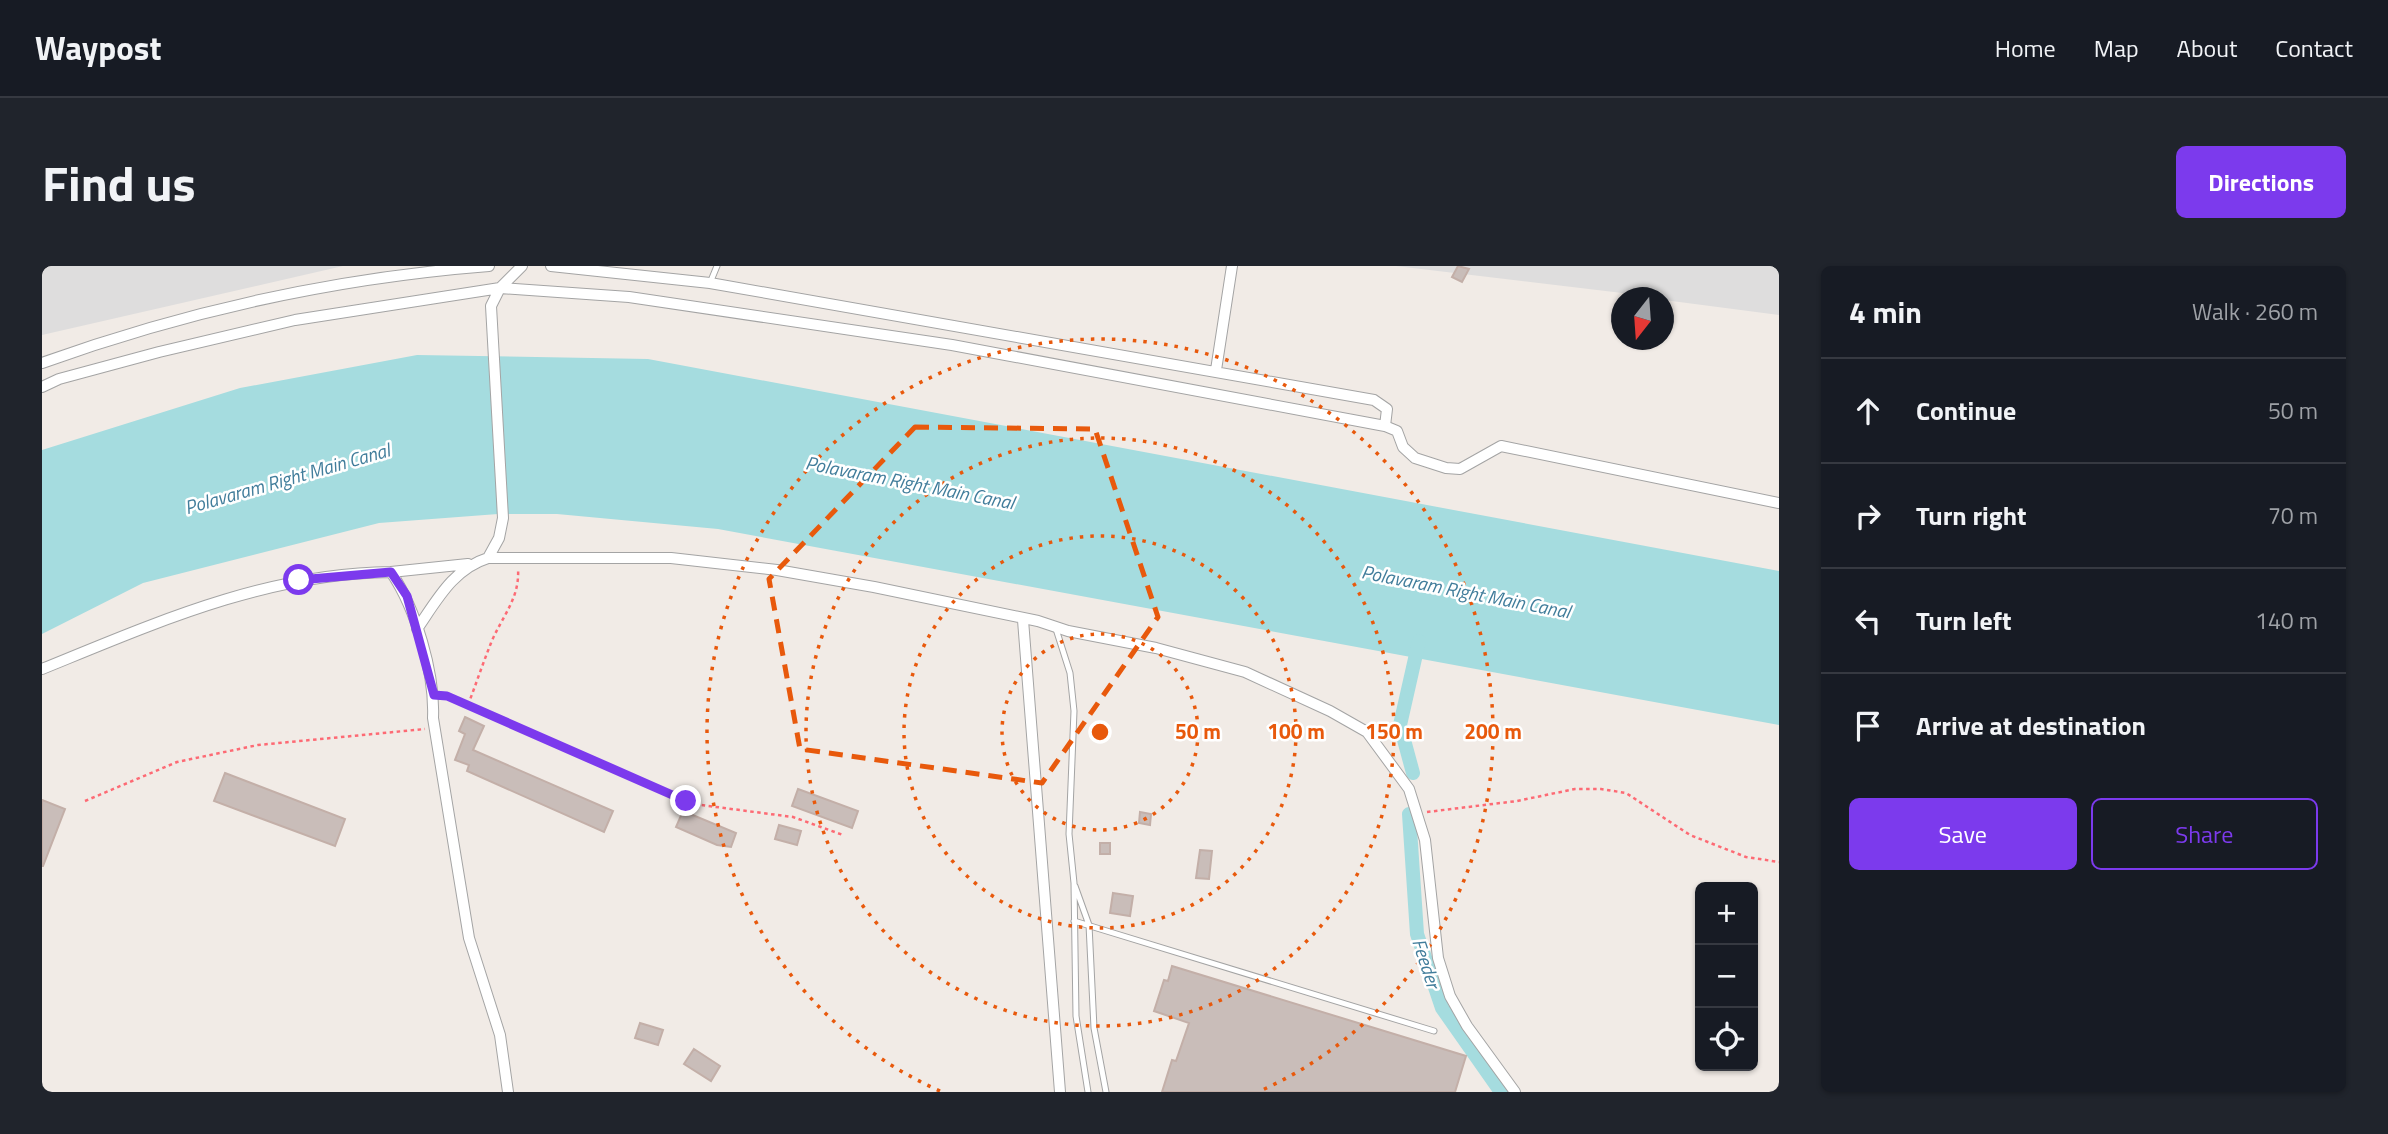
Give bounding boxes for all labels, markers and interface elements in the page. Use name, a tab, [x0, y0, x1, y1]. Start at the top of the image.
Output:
text: Waypost	[35, 23, 161, 73]
text: Home	[1995, 30, 2056, 66]
text: Map	[2094, 30, 2139, 66]
text: About	[2177, 30, 2237, 66]
text: Contact	[2275, 30, 2353, 66]
text: Find us	[42, 145, 196, 220]
button: Directions	[2176, 146, 2346, 218]
north arrow	[1611, 287, 1674, 350]
text: 4 min	[1849, 289, 1922, 335]
text: Walk · 260 m	[2192, 294, 2318, 329]
text: Continue	[1916, 391, 2016, 430]
icon: ahead	[1849, 392, 1887, 430]
text: 50 m	[2268, 393, 2318, 428]
water label: Polavaram Right Main Canal	[181, 434, 395, 521]
water label: Polavaram Right Main Canal	[803, 448, 1019, 517]
text: Turn right	[1916, 496, 2027, 535]
icon: right	[1849, 497, 1887, 535]
text: 70 m	[2268, 498, 2318, 533]
water label: Polavaram Right Main Canal	[1359, 557, 1575, 626]
route start	[283, 564, 314, 595]
text: Turn left	[1916, 601, 2011, 640]
icon: left	[1849, 602, 1887, 640]
text: 140 m	[2255, 603, 2318, 638]
text: Arrive at destination	[1916, 706, 2146, 745]
icon: arrive	[1849, 707, 1887, 745]
text: 50 m	[1175, 715, 1221, 747]
text: 100 m	[1267, 715, 1325, 747]
text: 150 m	[1365, 715, 1423, 747]
text: 200 m	[1464, 715, 1522, 747]
centre of rings	[1088, 720, 1112, 744]
route end	[670, 785, 701, 816]
button: Save	[1849, 798, 2077, 870]
button: Share	[2091, 798, 2318, 870]
map controls	[1695, 882, 1758, 1071]
button: +	[1695, 882, 1758, 945]
water label: Feeder	[1405, 934, 1449, 994]
button: −	[1695, 945, 1758, 1008]
button: locate	[1695, 1008, 1758, 1071]

